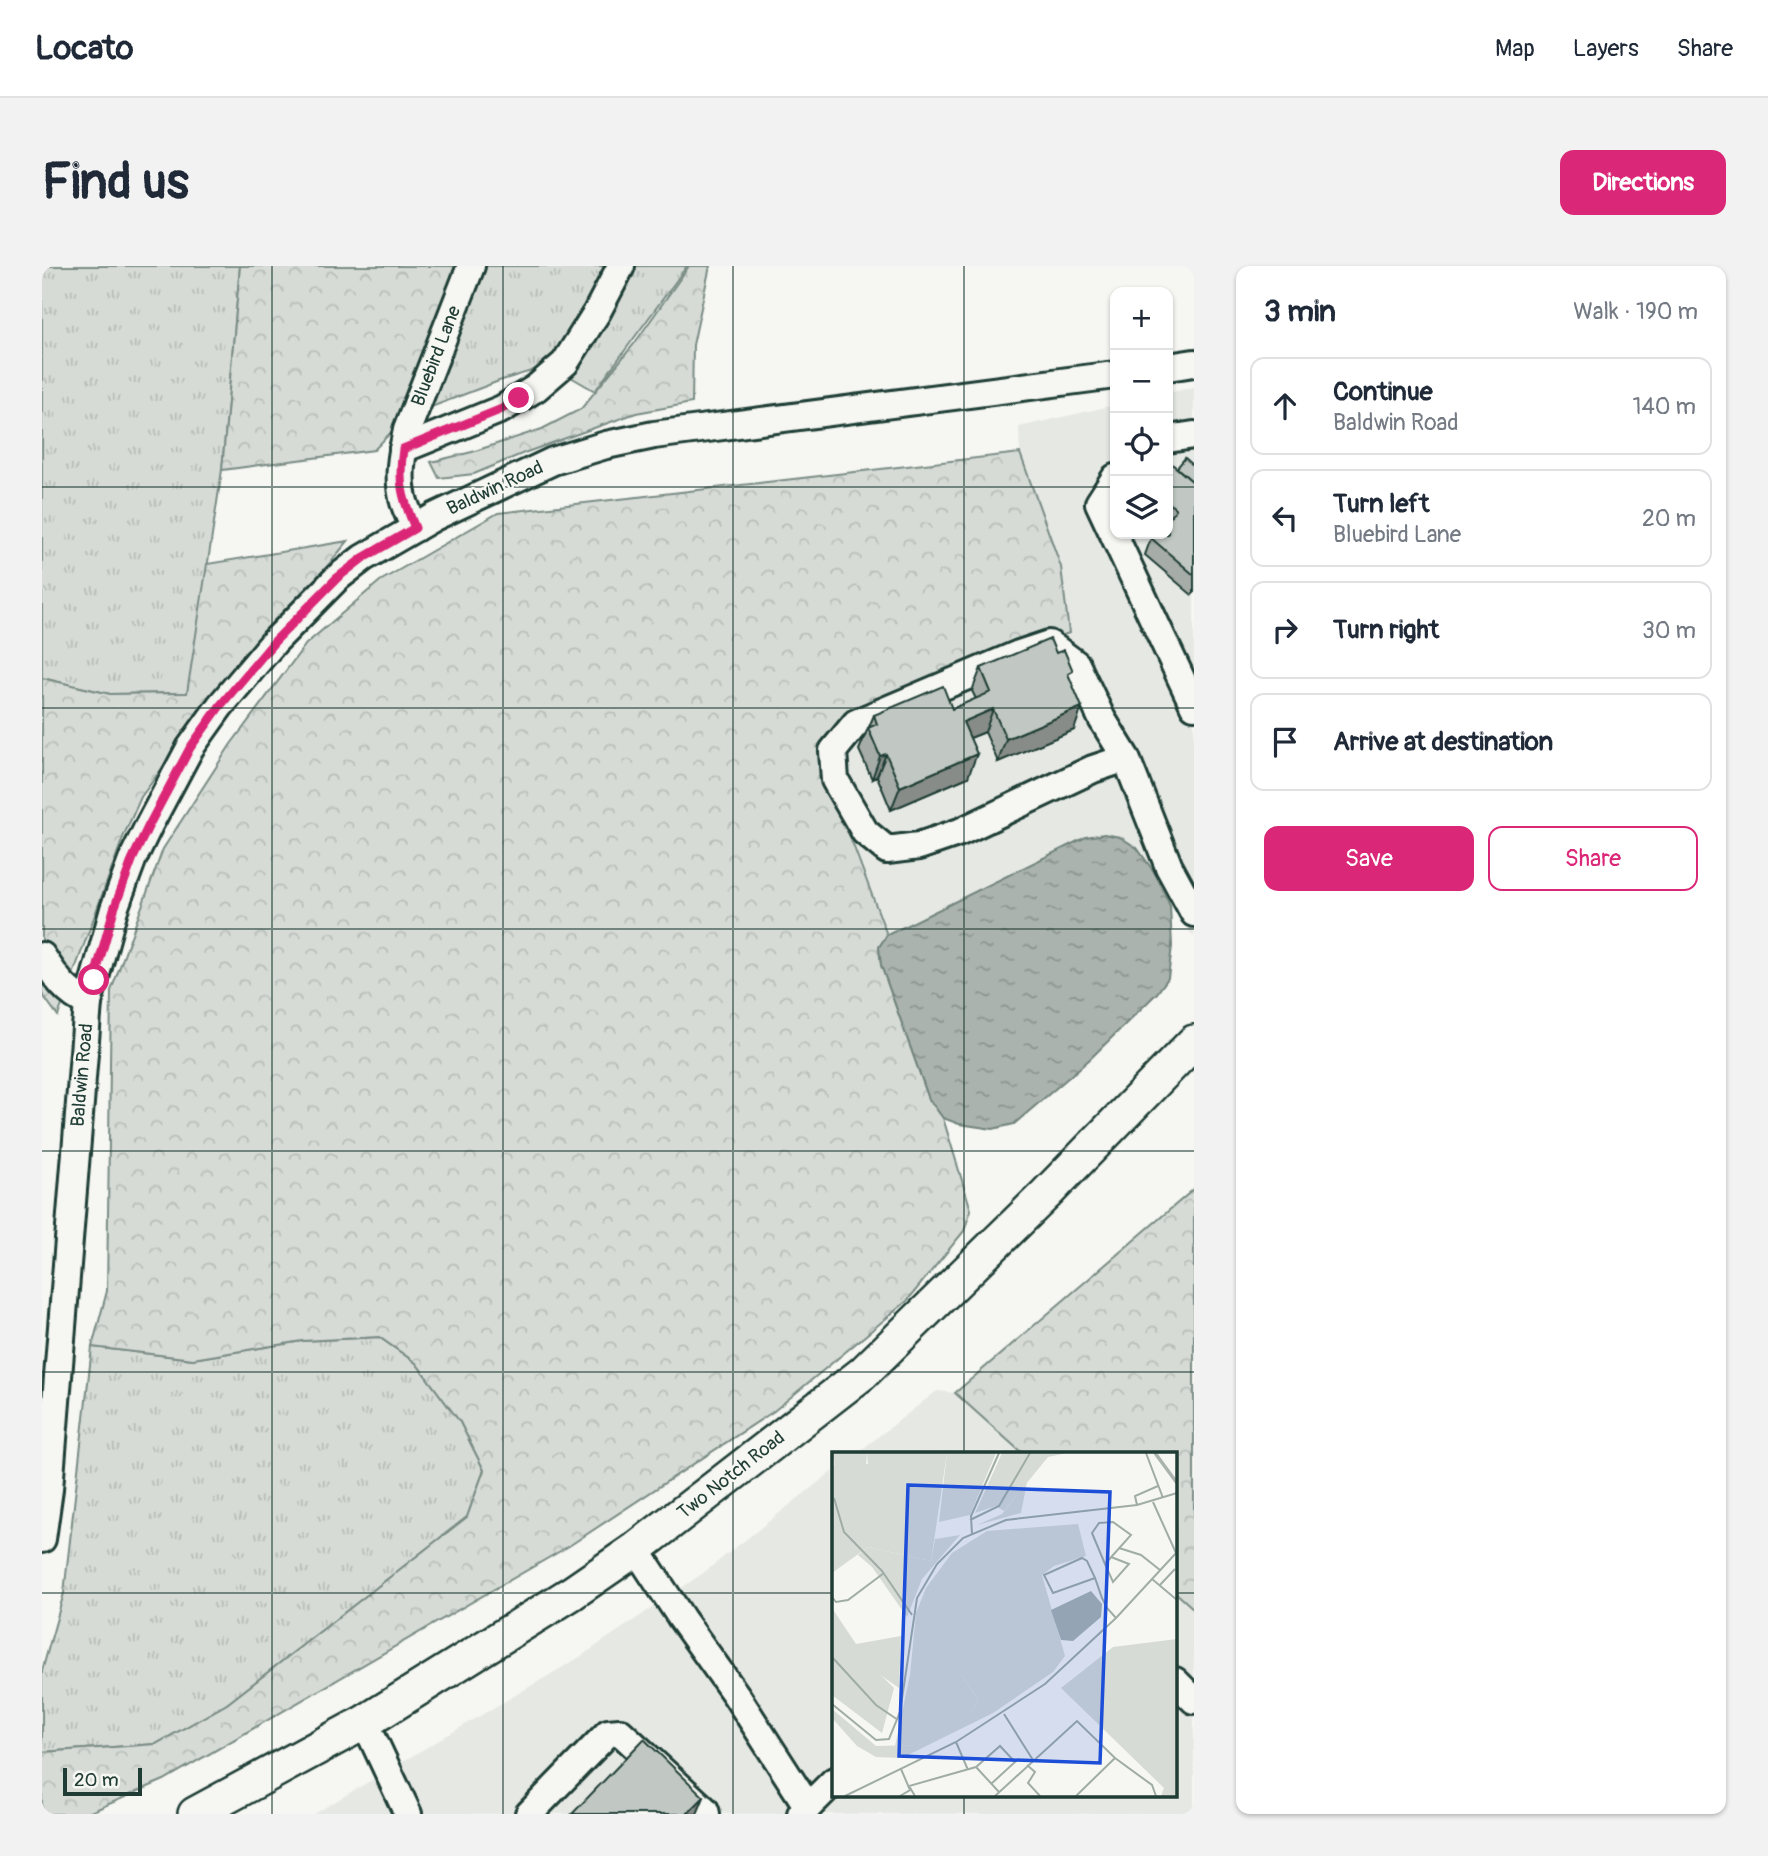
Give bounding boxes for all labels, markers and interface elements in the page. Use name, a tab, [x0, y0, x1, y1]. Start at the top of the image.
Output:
text: Locato	[35, 28, 133, 69]
text: Map	[1495, 34, 1535, 63]
text: Layers	[1573, 34, 1639, 63]
text: Share	[1677, 34, 1733, 63]
button: Directions	[1560, 150, 1726, 215]
text: Find us	[42, 152, 189, 213]
map controls	[1110, 287, 1173, 539]
button: +	[1110, 287, 1173, 350]
text: 3 min	[1264, 293, 1336, 330]
text: Walk · 190 m	[1573, 297, 1698, 326]
street label: Bluebird Lane	[406, 302, 466, 410]
button: −	[1110, 350, 1173, 413]
text: Continue	[1333, 376, 1433, 408]
route end	[503, 382, 534, 413]
icon: ahead	[1266, 387, 1304, 425]
text: 140 m	[1633, 392, 1696, 421]
text: Baldwin Road	[1333, 408, 1459, 437]
button: locate	[1110, 413, 1173, 476]
street label: Baldwin Road	[443, 455, 547, 521]
button: layers	[1110, 476, 1173, 539]
text: Turn left	[1333, 488, 1429, 520]
icon: left	[1266, 499, 1304, 537]
text: 20 m	[1642, 504, 1696, 533]
text: Bluebird Lane	[1333, 520, 1461, 549]
icon: right	[1266, 611, 1304, 649]
text: Turn right	[1333, 614, 1439, 646]
text: 30 m	[1642, 616, 1696, 645]
icon: arrive	[1266, 723, 1304, 761]
text: Arrive at destination	[1333, 726, 1553, 758]
button: Save	[1264, 826, 1474, 891]
button: Share	[1488, 826, 1698, 891]
route start	[78, 964, 109, 995]
street label: Baldwin Road	[66, 1022, 98, 1128]
street label: Two Notch Road	[672, 1426, 790, 1524]
inset map	[832, 1452, 1176, 1797]
scale bar	[63, 1765, 142, 1797]
text: 20 m	[74, 1768, 119, 1792]

